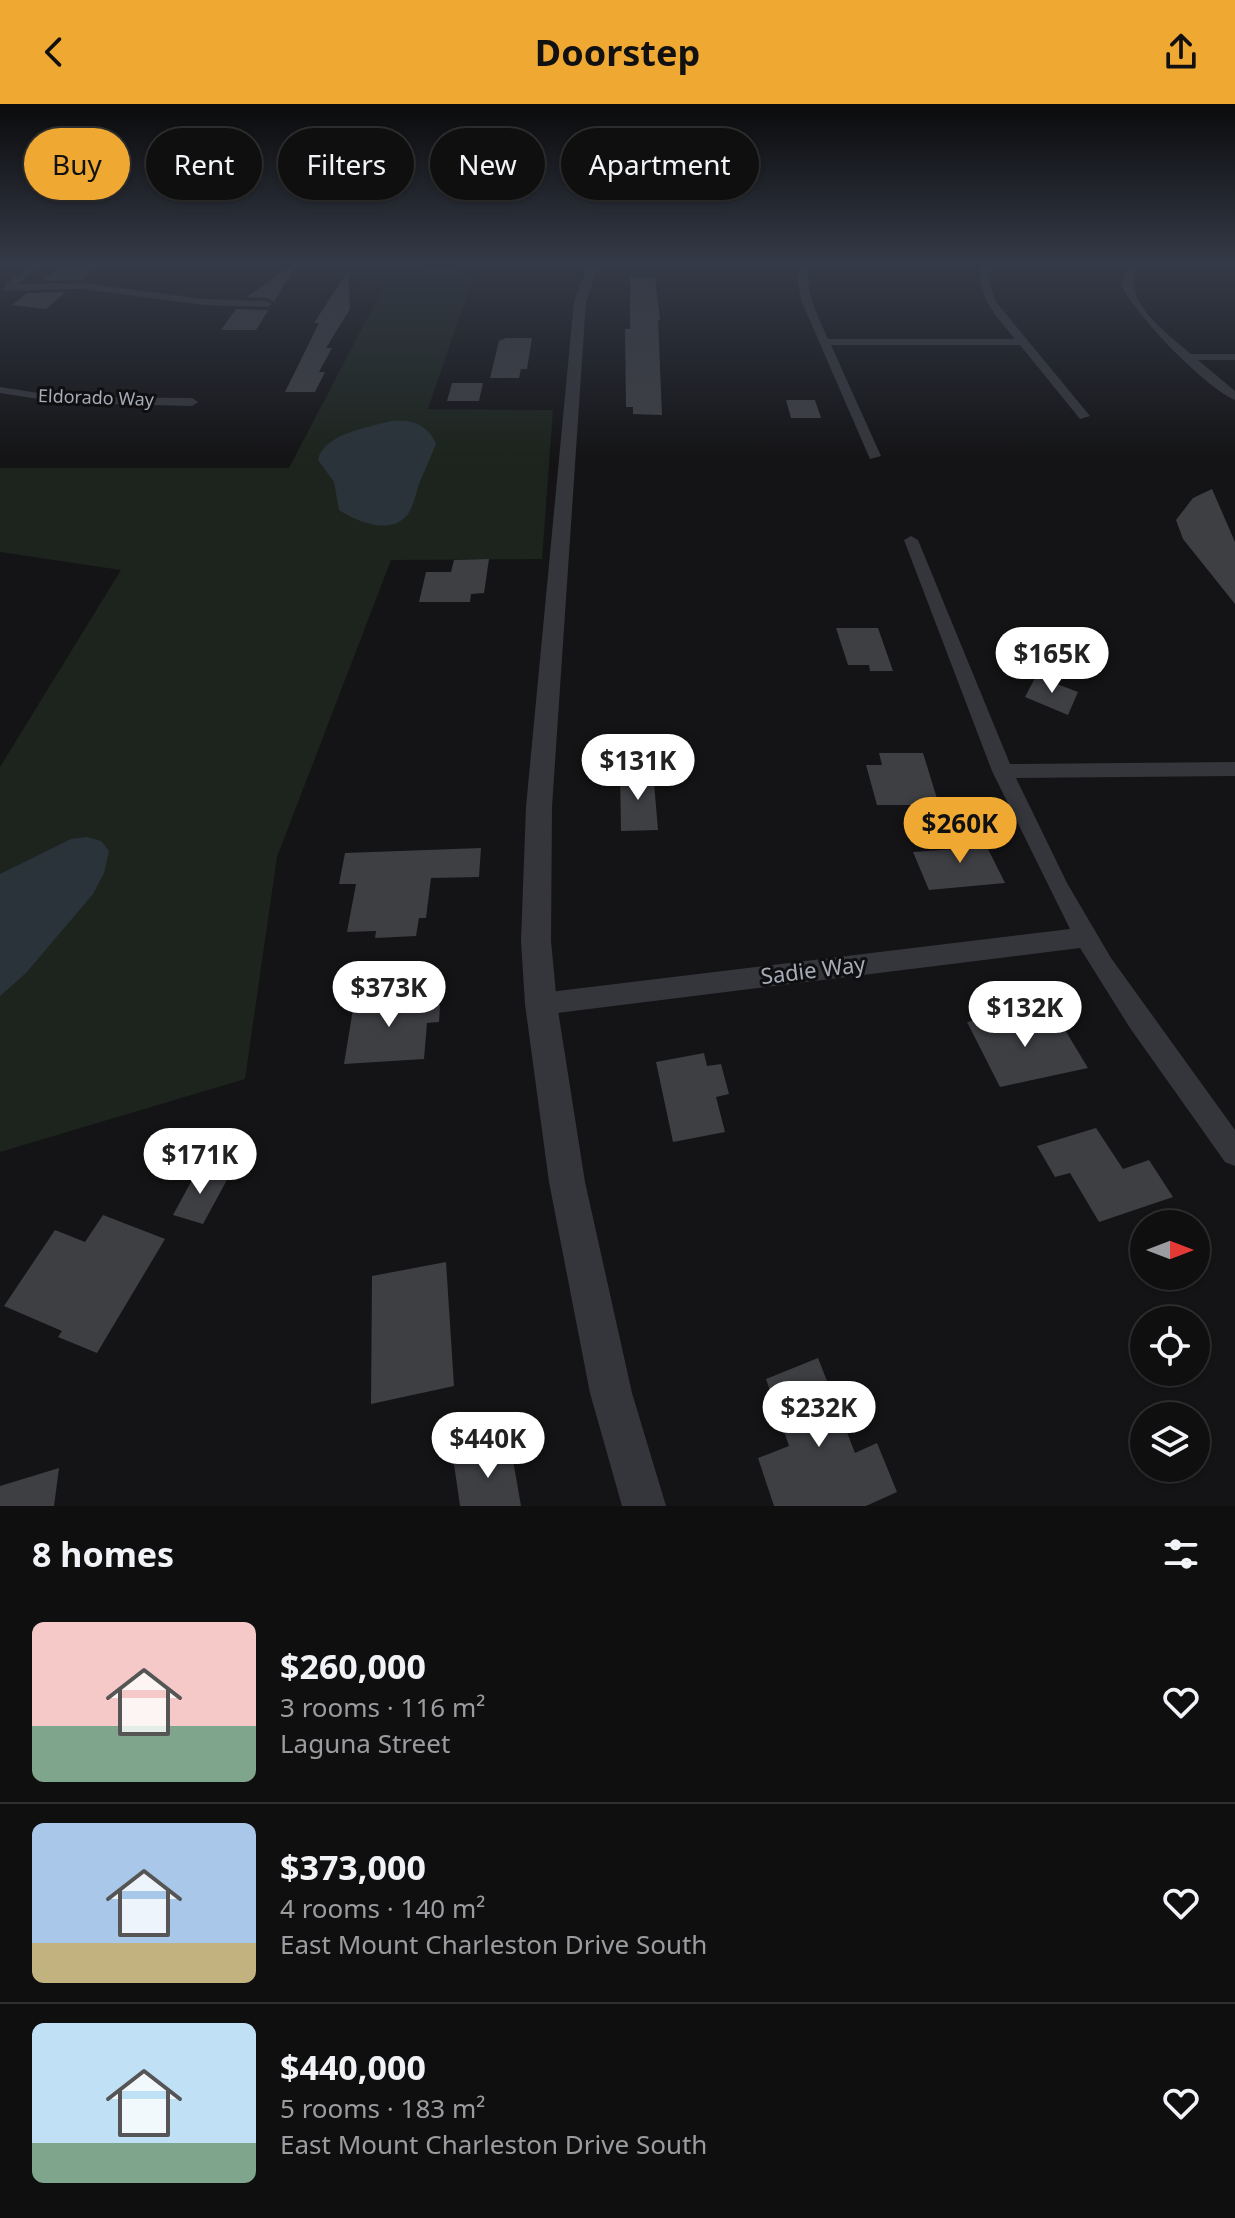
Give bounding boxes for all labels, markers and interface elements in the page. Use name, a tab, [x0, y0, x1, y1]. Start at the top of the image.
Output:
text: Doorstep	[535, 28, 700, 77]
icon: back	[32, 30, 76, 74]
icon: share	[1159, 30, 1203, 74]
chip: Buy	[24, 128, 130, 200]
chip: Rent	[146, 128, 262, 200]
chip: Filters	[278, 128, 414, 200]
chip: New	[430, 128, 545, 200]
chip: Apartment	[561, 128, 759, 200]
street label: Eldorado Way	[38, 383, 155, 411]
pin: $165K	[996, 627, 1108, 695]
text: $165K	[1014, 635, 1090, 671]
pin: $131K	[582, 734, 694, 802]
text: $131K	[600, 742, 676, 778]
pin: $260K	[904, 797, 1016, 865]
text: $260K	[922, 805, 998, 841]
street label: Sadie Way	[759, 948, 868, 990]
pin: $373K	[333, 961, 445, 1029]
text: $373K	[351, 969, 427, 1005]
pin: $132K	[969, 981, 1081, 1049]
text: $132K	[987, 989, 1063, 1025]
pin: $171K	[144, 1128, 256, 1196]
text: $171K	[162, 1136, 238, 1172]
north arrow	[1130, 1210, 1210, 1290]
map controls	[1130, 1210, 1210, 1482]
button: locate	[1130, 1306, 1210, 1386]
pin: $232K	[763, 1381, 875, 1449]
text: $232K	[781, 1389, 857, 1425]
button: layers	[1130, 1402, 1210, 1482]
pin: $440K	[432, 1412, 544, 1480]
text: $440K	[450, 1420, 526, 1456]
text: 8 homes	[32, 1531, 174, 1577]
icon: filters	[1159, 1532, 1203, 1576]
text: $260,000	[280, 1643, 426, 1689]
icon: home	[96, 1654, 192, 1750]
icon: heart	[1159, 1680, 1203, 1724]
text: 3 rooms · 116 m²	[280, 1689, 485, 1725]
text: Laguna Street	[280, 1725, 450, 1761]
text: $373,000	[280, 1844, 426, 1890]
icon: home	[96, 1855, 192, 1951]
icon: heart	[1159, 1881, 1203, 1925]
text: 4 rooms · 140 m²	[280, 1890, 485, 1926]
text: East Mount Charleston Drive South	[280, 1926, 707, 1962]
text: $440,000	[280, 2044, 426, 2090]
icon: home	[96, 2055, 192, 2151]
icon: heart	[1159, 2081, 1203, 2125]
text: 5 rooms · 183 m²	[280, 2090, 485, 2126]
text: East Mount Charleston Drive South	[280, 2126, 707, 2162]

